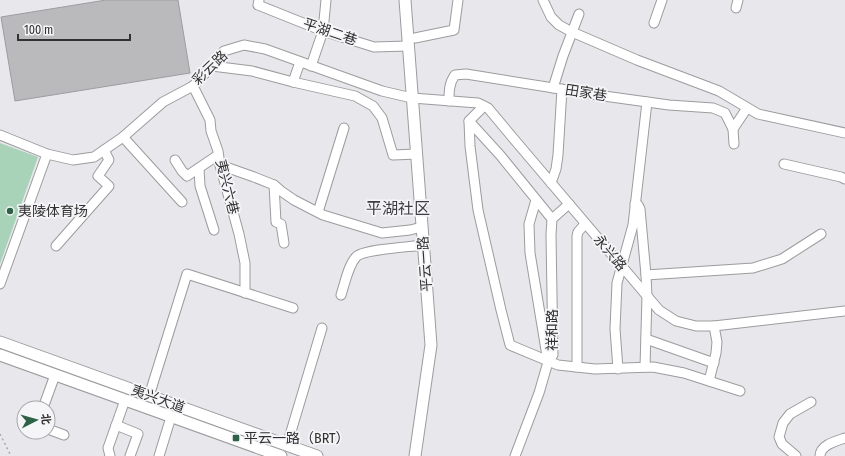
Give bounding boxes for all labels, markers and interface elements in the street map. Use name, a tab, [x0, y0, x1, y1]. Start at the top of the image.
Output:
street label: 平湖二巷	[301, 15, 359, 49]
scale bar	[18, 16, 130, 42]
text: 100 m	[24, 23, 53, 37]
street label: 彩云路	[189, 47, 231, 89]
street label: 田家巷	[564, 81, 608, 105]
street label: 夷兴六巷	[212, 158, 242, 216]
district label: 平湖社区	[366, 199, 430, 218]
place label: 夷陵体育场	[18, 203, 88, 220]
marker: 夷陵体育场	[5, 206, 15, 216]
street label: 永兴路	[590, 231, 630, 275]
street label: 平云一路	[415, 235, 435, 293]
street label: 祥和路	[544, 309, 561, 351]
street label: 夷兴大道	[129, 381, 187, 417]
north arrow	[16, 400, 56, 440]
text: 北	[38, 413, 52, 425]
place label: 平云一路（BRT）	[244, 430, 350, 447]
marker: 平云一路（BRT）	[231, 433, 241, 443]

